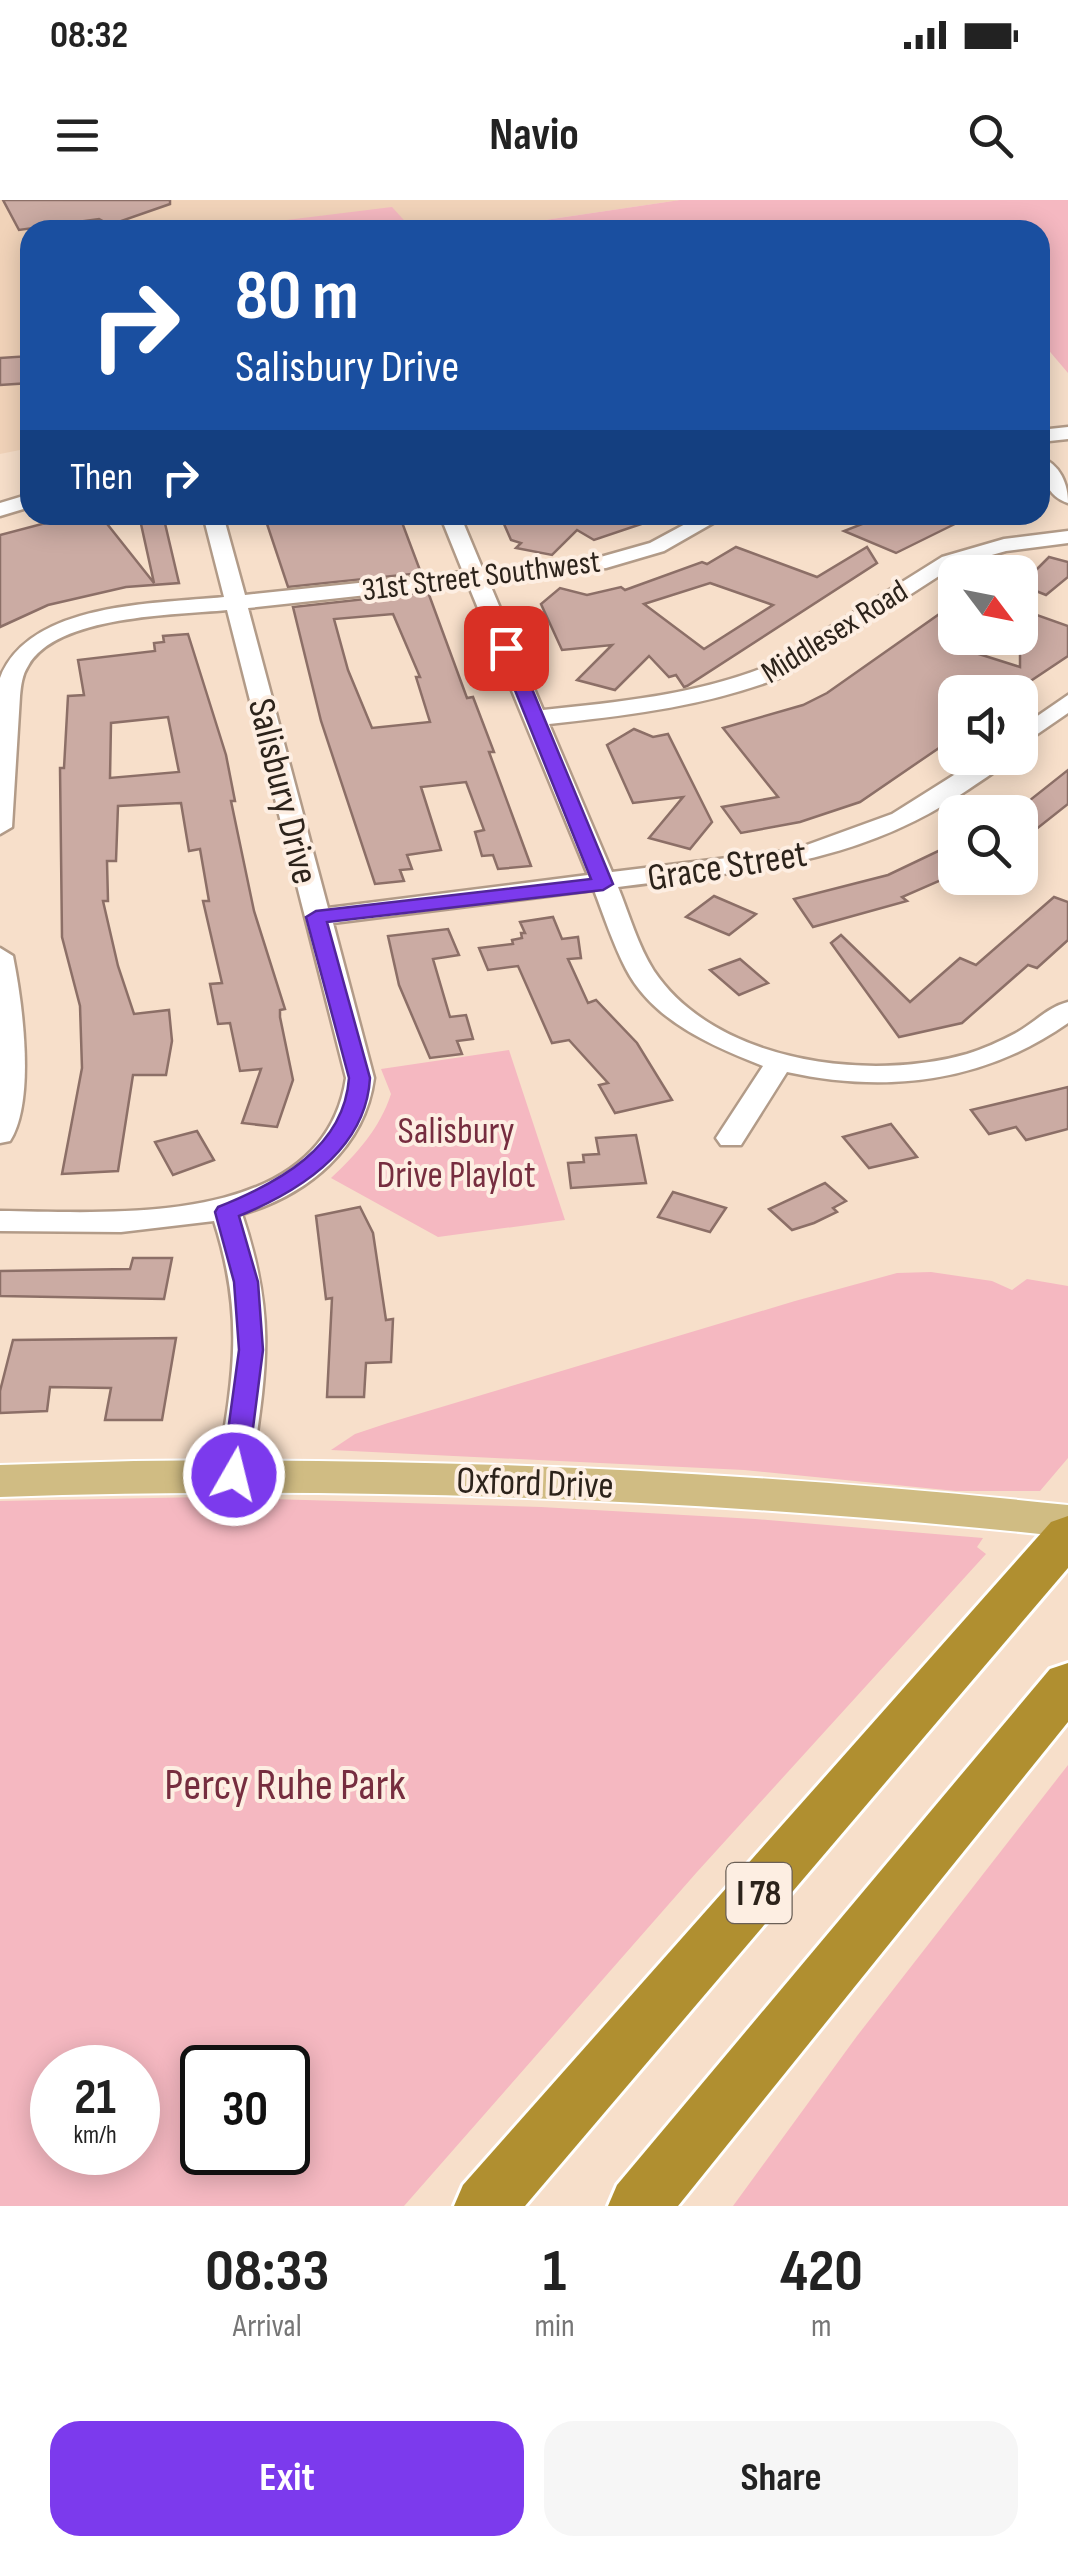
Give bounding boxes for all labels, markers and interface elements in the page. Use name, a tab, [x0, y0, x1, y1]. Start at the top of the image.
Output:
text: 08:32	[50, 13, 128, 58]
icon: menu	[50, 108, 105, 163]
text: Navio	[489, 108, 579, 163]
icon: search	[963, 108, 1018, 163]
text: 80 m	[235, 255, 359, 339]
icon: right	[70, 260, 200, 390]
text: Salisbury Drive	[235, 340, 459, 395]
icon: right	[153, 450, 208, 505]
text: Then	[70, 455, 133, 500]
street label: 31st Street Southwest	[360, 543, 602, 610]
north arrow	[938, 555, 1038, 655]
map controls	[938, 555, 1038, 895]
street label: Middlesex Road	[755, 572, 915, 693]
pin	[464, 606, 549, 691]
icon: arrive	[479, 621, 534, 676]
button: sound	[938, 675, 1038, 775]
street label: Salisbury Drive	[238, 694, 327, 889]
button: search	[938, 795, 1038, 895]
street label: Grace Street	[644, 832, 810, 901]
park label: Salisbury Drive Playlot	[377, 1109, 535, 1198]
position arrow	[182, 1423, 286, 1527]
street label: Oxford Drive	[456, 1458, 614, 1509]
park label: Percy Ruhe Park	[164, 1758, 406, 1813]
road number: I 78	[726, 1863, 792, 1923]
speed limit sign: 30	[180, 2045, 310, 2175]
text: 21	[74, 2068, 116, 2128]
text: km/h	[73, 2120, 117, 2151]
text: 08:33	[205, 2236, 329, 2308]
text: 1	[543, 2236, 566, 2308]
text: 420	[780, 2236, 863, 2308]
text: Arrival	[233, 2307, 302, 2346]
text: min	[534, 2307, 575, 2346]
text: m	[811, 2307, 832, 2346]
button: Exit	[50, 2421, 524, 2536]
button: Share	[544, 2421, 1018, 2536]

